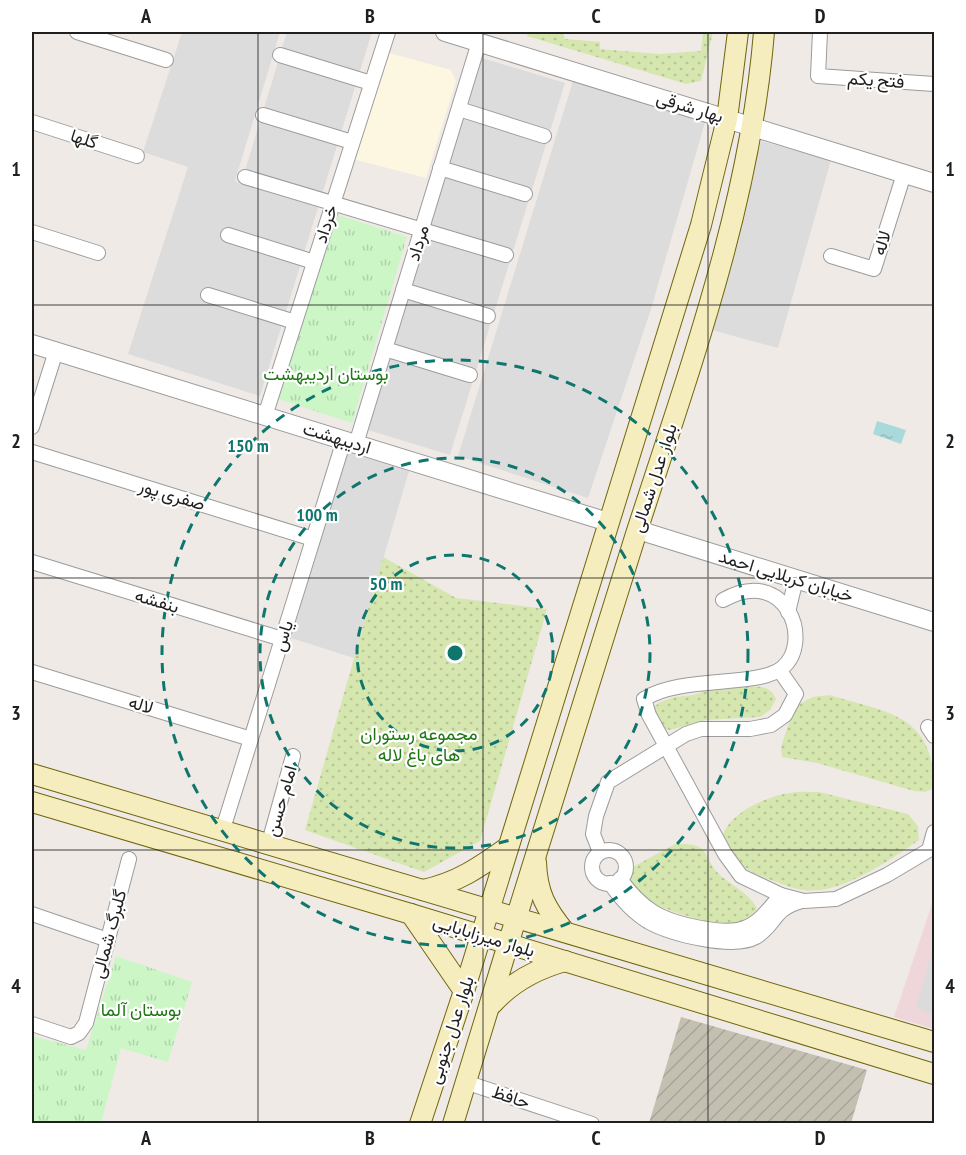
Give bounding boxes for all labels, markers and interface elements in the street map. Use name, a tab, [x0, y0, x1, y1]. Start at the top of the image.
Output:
text: A	[140, 3, 152, 29]
text: B	[365, 3, 375, 29]
text: C	[591, 3, 601, 29]
text: D	[815, 3, 826, 29]
street label: فتح یکم	[847, 66, 905, 94]
street label: بهار شرقی	[654, 85, 726, 128]
street label: گلها	[68, 123, 101, 154]
text: 1	[11, 156, 21, 182]
text: 1	[945, 156, 955, 182]
street label: خرداد	[309, 202, 342, 246]
street label: مرداد	[401, 222, 434, 264]
street label: لاله	[867, 228, 896, 258]
park label: بوستان اردیبهشت	[263, 362, 389, 385]
street label: اردیبهشت	[300, 416, 374, 459]
street label: بلوار عدل شمالی	[625, 420, 682, 535]
text: 2	[11, 428, 21, 454]
text: 2	[945, 428, 955, 454]
text: 150 m	[227, 434, 269, 457]
street label: صفری پور	[135, 473, 208, 516]
text: 100 m	[296, 503, 338, 526]
street label: خیابان کربلایی احمد	[716, 544, 856, 607]
text: 50 m	[370, 572, 402, 595]
street label: بنفشه	[132, 583, 182, 618]
street label: یاس	[267, 617, 298, 654]
centre of rings	[445, 643, 465, 663]
street label: لاله	[126, 690, 156, 719]
text: 3	[11, 700, 21, 726]
text: 3	[945, 700, 955, 726]
park label: مجموعه رستوران های باغ لاله	[360, 722, 478, 767]
street label: امام حسن	[259, 762, 303, 840]
street label: گلبرگ شمالی	[86, 887, 131, 981]
street label: بلوار میرزابابایی	[430, 909, 538, 962]
text: 4	[11, 973, 21, 999]
street label: بلوار عدل جنوبی	[422, 973, 479, 1087]
text: 4	[945, 973, 955, 999]
park label: بوستان آلما	[101, 998, 181, 1021]
street label: حافظ	[489, 1080, 533, 1113]
text: A	[140, 1125, 152, 1151]
text: B	[365, 1125, 375, 1151]
text: C	[591, 1125, 601, 1151]
text: D	[815, 1125, 826, 1151]

